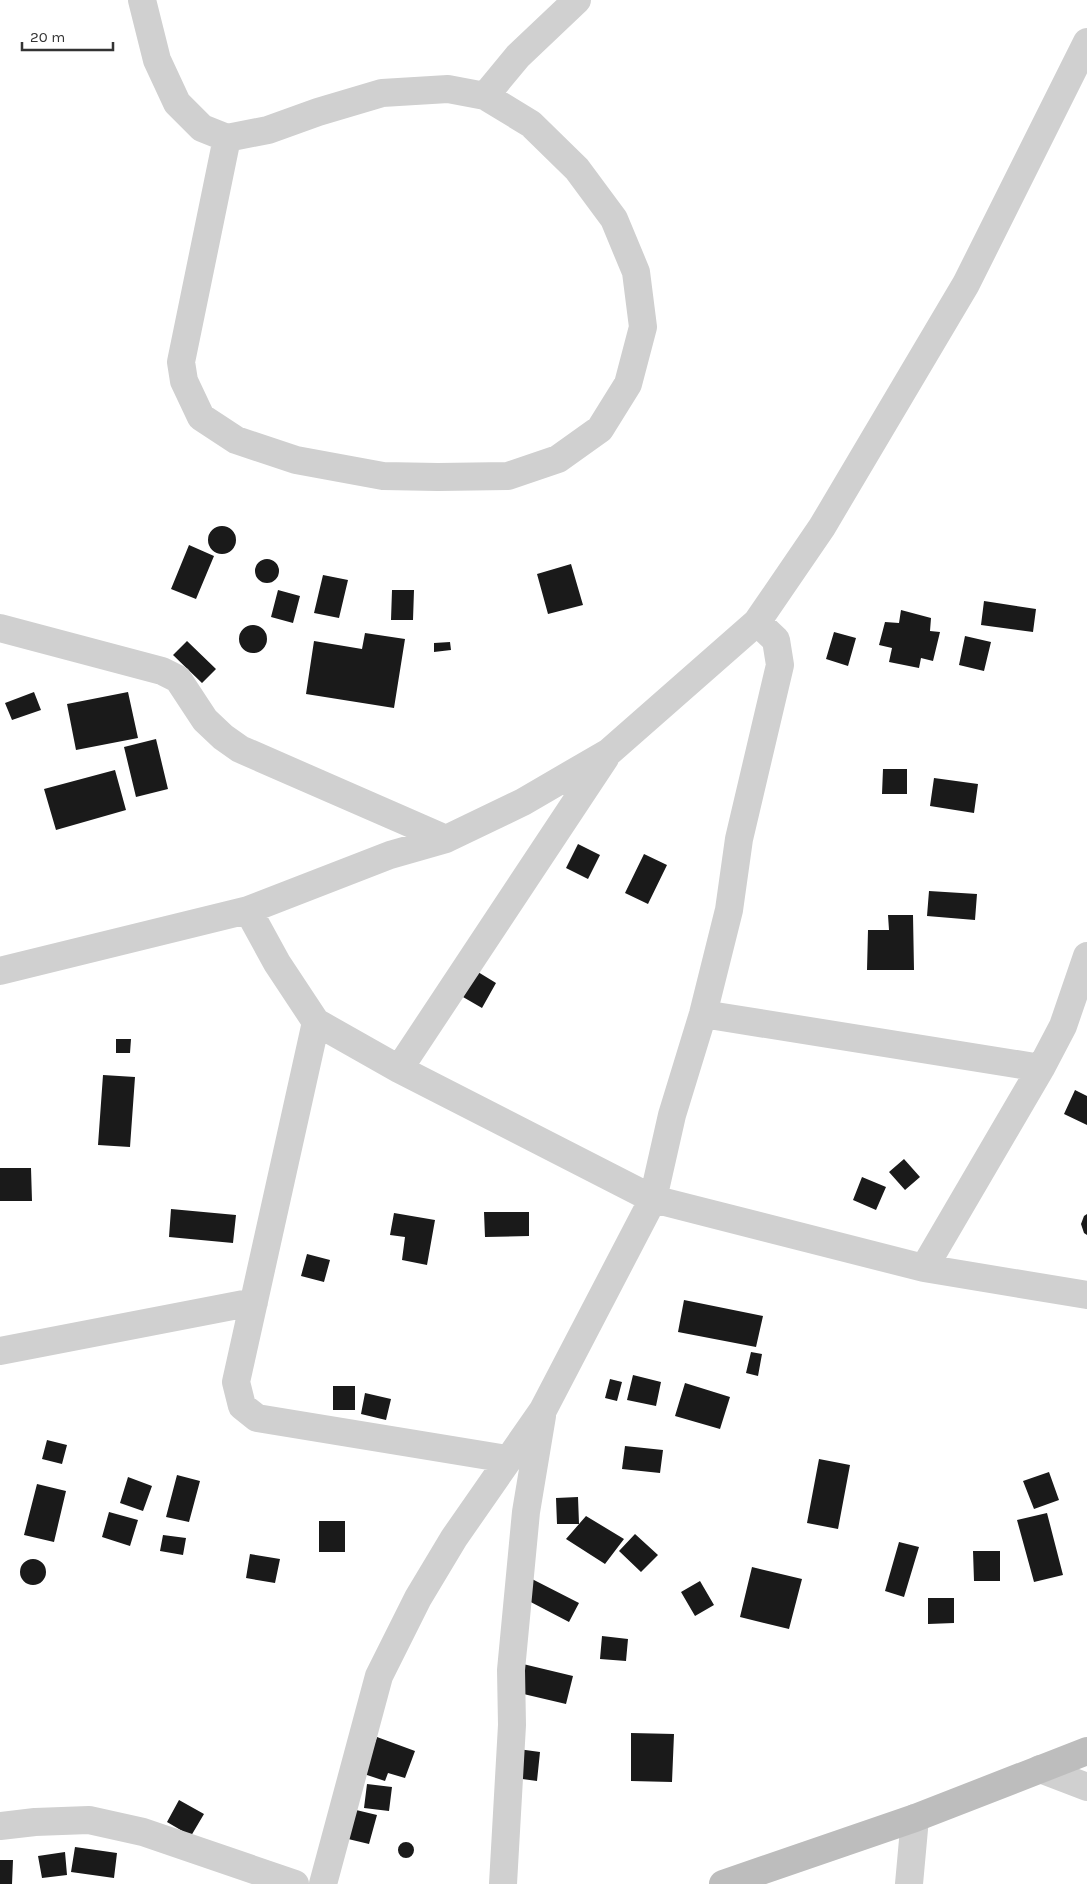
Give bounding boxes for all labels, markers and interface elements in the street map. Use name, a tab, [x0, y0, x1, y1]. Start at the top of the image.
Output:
scale bar	[22, 20, 114, 52]
text: 20 m	[30, 28, 65, 46]

